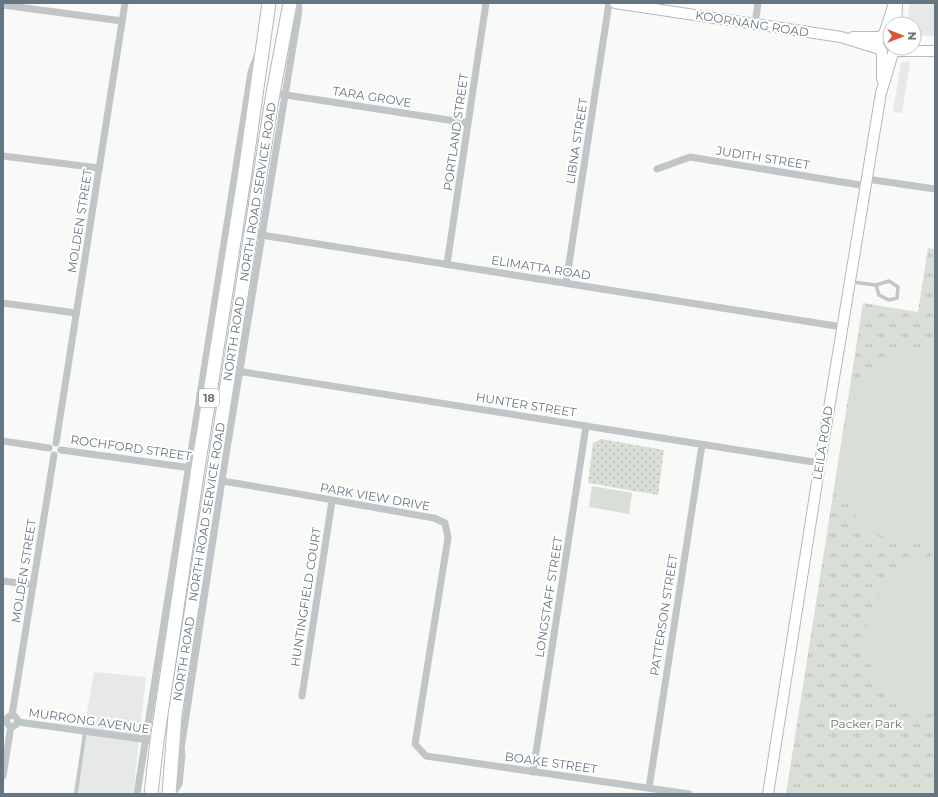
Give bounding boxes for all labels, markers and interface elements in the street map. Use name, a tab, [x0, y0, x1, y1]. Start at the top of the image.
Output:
street label: KOORNANG ROAD	[694, 7, 810, 40]
north arrow	[882, 16, 922, 56]
text: N	[905, 32, 919, 40]
street label: PORTLAND STREET	[440, 72, 471, 192]
street label: TARA GROVE	[332, 83, 413, 110]
street label: LIBNA STREET	[562, 97, 591, 185]
street label: NORTH ROAD SERVICE ROAD	[236, 101, 279, 283]
street label: JUDITH STREET	[714, 143, 811, 172]
street label: MOLDEN STREET	[64, 168, 95, 274]
street label: ELIMATTA ROAD	[490, 252, 592, 283]
street label: NORTH ROAD	[219, 296, 248, 382]
road number: 18	[199, 389, 219, 407]
street label: HUNTER STREET	[475, 389, 577, 420]
street label: LEILA ROAD	[809, 405, 836, 481]
street label: NORTH ROAD SERVICE ROAD	[185, 421, 228, 603]
street label: ROCHFORD STREET	[70, 432, 193, 463]
street label: PARK VIEW DRIVE	[319, 479, 431, 514]
street label: MOLDEN STREET	[8, 518, 39, 624]
street label: HUNTINGFIELD COURT	[287, 526, 324, 668]
street label: LONGSTAFF STREET	[532, 535, 566, 659]
street label: PATTERSON STREET	[646, 553, 681, 677]
street label: NORTH ROAD	[169, 616, 198, 702]
street label: MURRONG AVENUE	[27, 705, 151, 736]
park label: Packer Park	[830, 716, 903, 731]
street label: BOAKE STREET	[504, 749, 598, 776]

